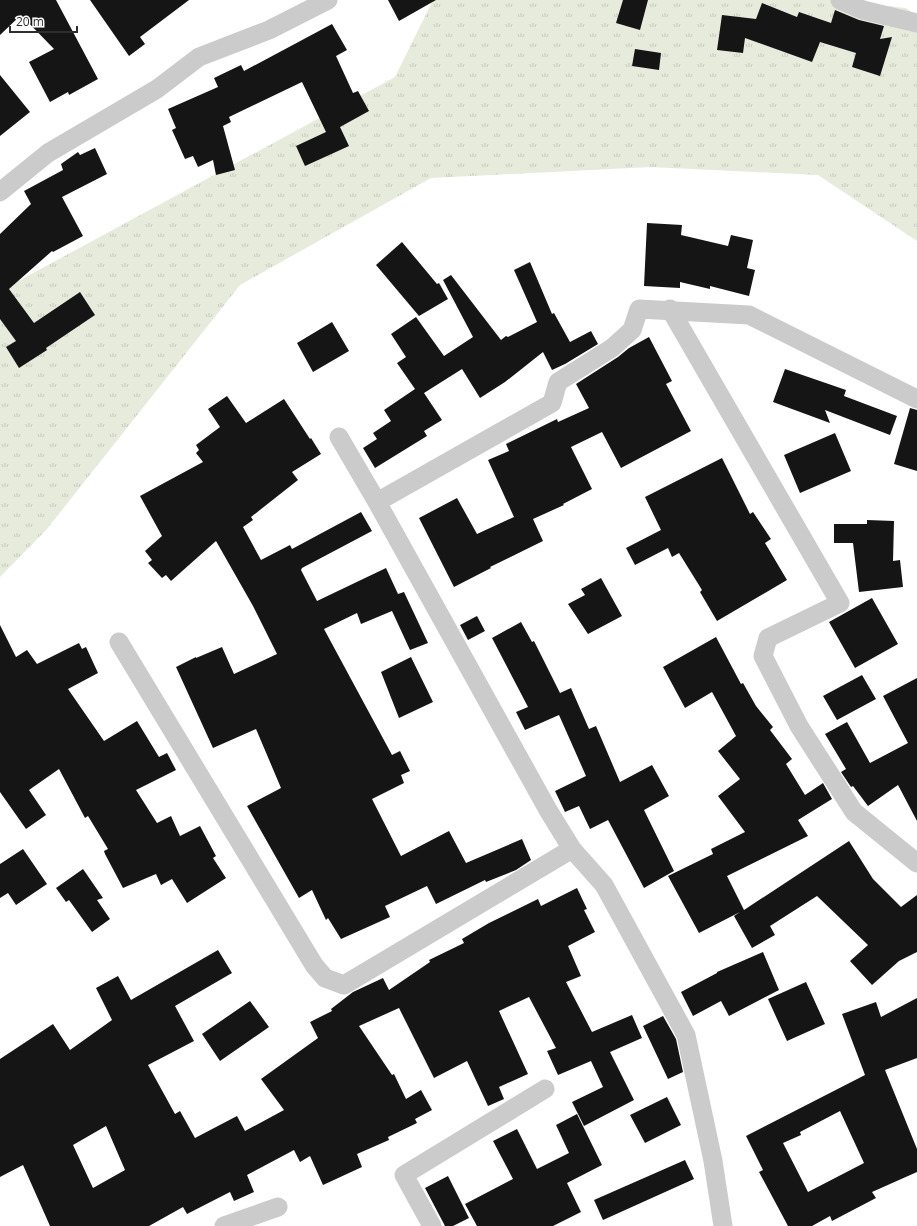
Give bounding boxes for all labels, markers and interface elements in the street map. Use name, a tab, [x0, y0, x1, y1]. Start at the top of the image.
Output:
scale bar	[10, 8, 77, 34]
text: 20 m	[16, 13, 44, 30]

